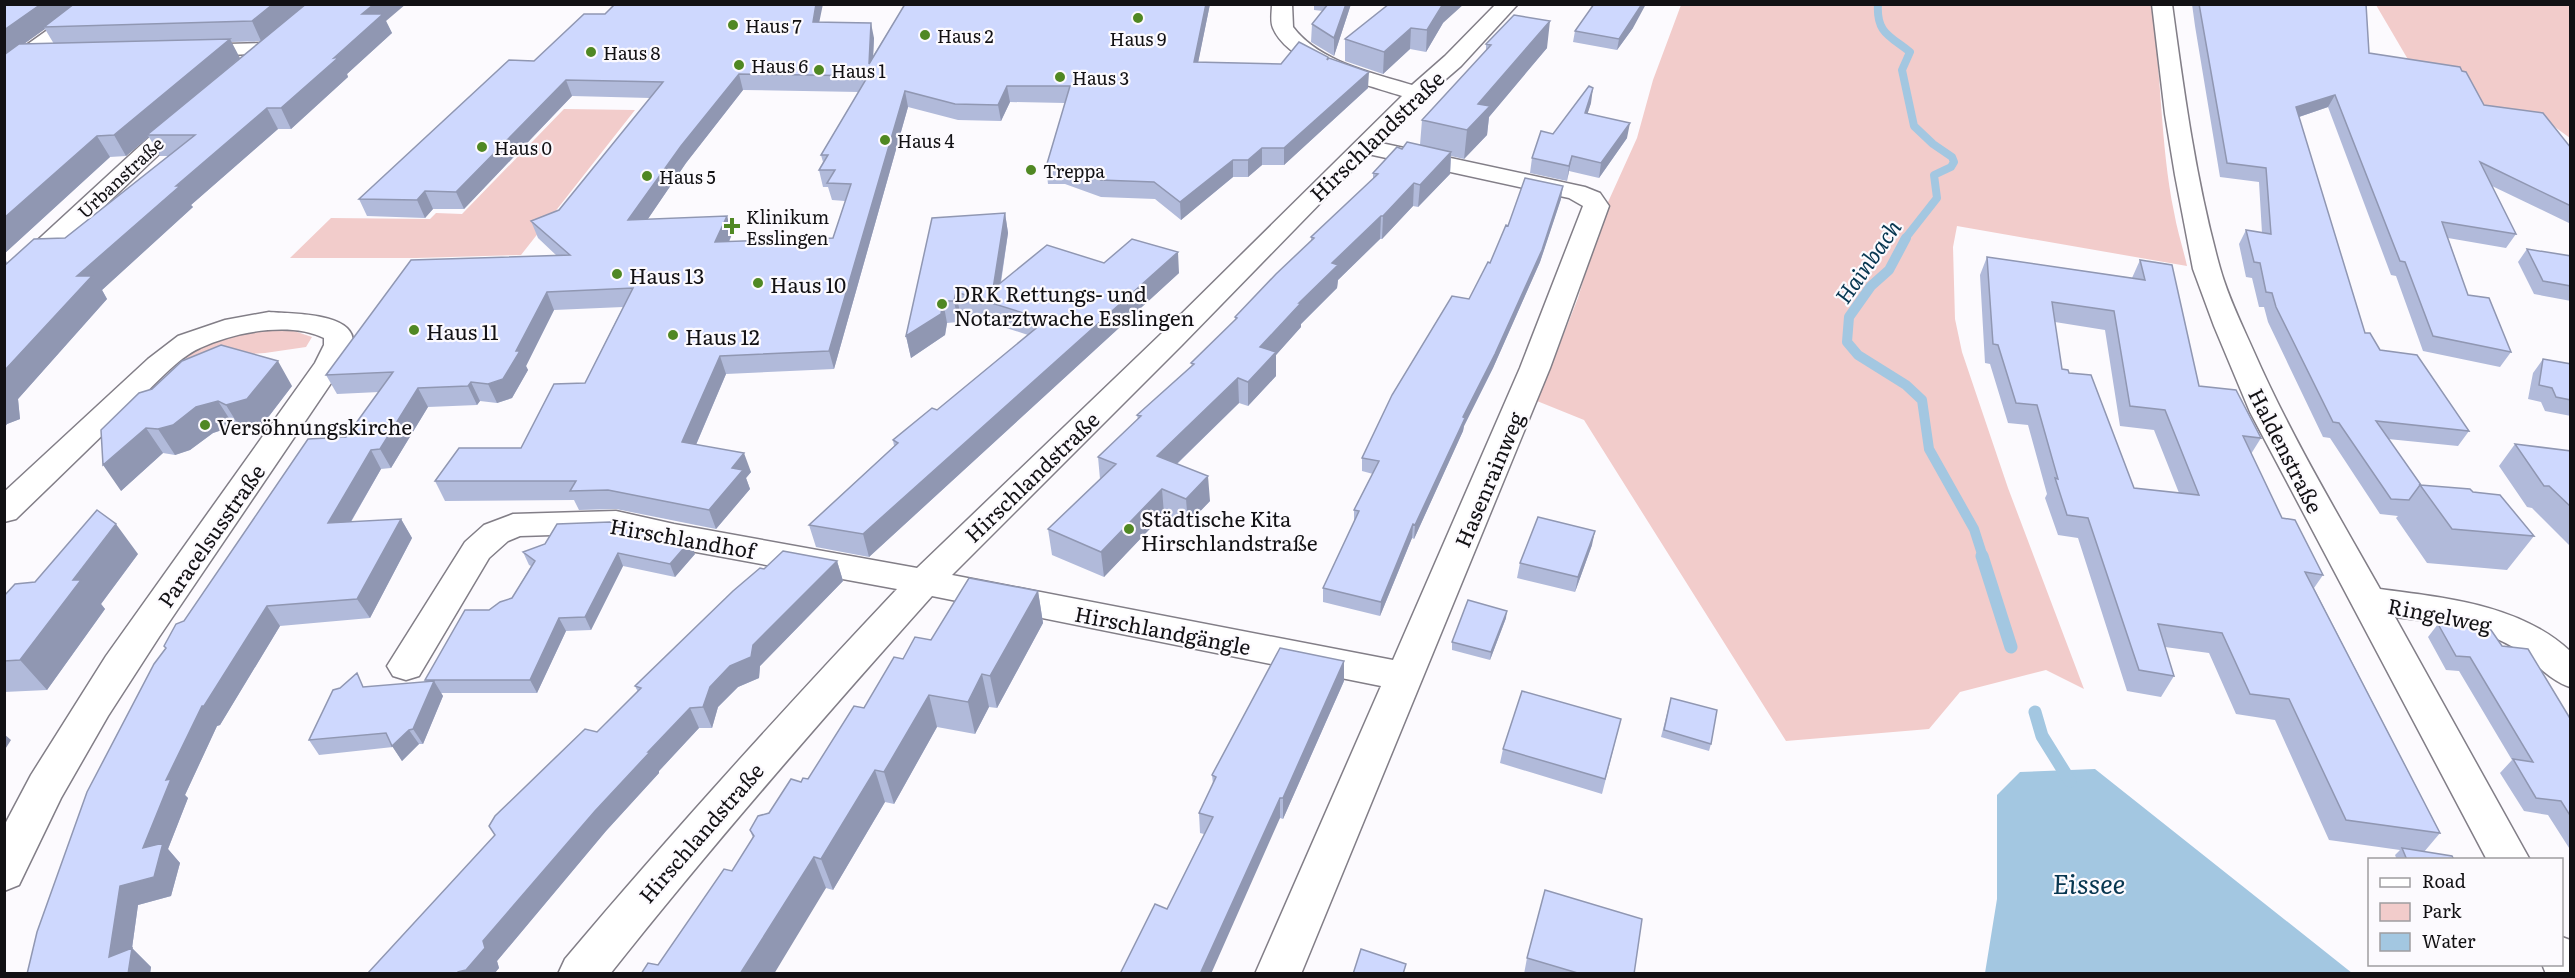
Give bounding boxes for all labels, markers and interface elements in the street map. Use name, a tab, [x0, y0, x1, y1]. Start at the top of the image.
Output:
marker: Haus 9	[1131, 11, 1145, 25]
place label: Haus 7	[745, 12, 802, 39]
marker: Haus 7	[726, 18, 740, 32]
place label: Haus 2	[937, 22, 994, 49]
place label: Haus 9	[1110, 25, 1166, 52]
marker: Haus 2	[918, 28, 932, 42]
place label: Haus 8	[603, 39, 661, 66]
marker: Haus 8	[584, 45, 598, 59]
place label: Haus 6	[751, 52, 809, 79]
place label: Haus 1	[831, 57, 886, 84]
marker: Haus 6	[732, 58, 746, 72]
street label: Hirschlandstraße	[1302, 62, 1450, 208]
marker: Haus 1	[812, 63, 826, 77]
place label: Haus 3	[1072, 64, 1129, 91]
marker: Haus 3	[1053, 70, 1067, 84]
place label: Haus 4	[897, 127, 955, 154]
street label: Urbanstraße	[71, 130, 169, 224]
marker: Haus 4	[878, 133, 892, 147]
place label: Haus 0	[494, 134, 552, 161]
marker: Haus 0	[475, 140, 489, 154]
place label: Treppa	[1043, 157, 1105, 184]
place label: Haus 5	[659, 163, 716, 190]
marker: Treppa	[1024, 163, 1038, 177]
marker: Haus 5	[640, 169, 654, 183]
place label: Klinikum Esslingen	[746, 203, 829, 251]
water label: Hainbach	[1826, 212, 1908, 310]
marker: Klinikum Esslingen	[723, 217, 741, 235]
place label: Haus 13	[629, 259, 704, 290]
marker: Haus 13	[610, 267, 624, 281]
place label: Haus 10	[770, 268, 846, 299]
marker: Haus 10	[751, 276, 765, 290]
place label: DRK Rettungs- und Notarztwache Esslingen	[954, 277, 1194, 332]
marker: DRK Rettungs- und Notarztwache Esslingen	[935, 297, 949, 311]
place label: Haus 11	[426, 315, 499, 346]
place label: Haus 12	[685, 320, 760, 351]
marker: Haus 11	[407, 323, 421, 337]
marker: Haus 12	[666, 328, 680, 342]
street label: Haldenstraße	[2242, 382, 2332, 518]
street label: Hirschlandstraße	[957, 403, 1105, 549]
street label: Hasenrainweg	[1446, 406, 1531, 551]
place label: Versöhnungskirche	[217, 410, 412, 441]
marker: Versöhnungskirche	[198, 418, 212, 432]
street label: Paracelsusstraße	[149, 457, 271, 613]
place label: Städtische Kita Hirschlandstraße	[1141, 502, 1318, 557]
street label: Hirschlandhof	[608, 509, 760, 565]
marker: Städtische Kita Hirschlandstraße	[1122, 522, 1136, 536]
street label: Ringelweg	[2385, 589, 2495, 639]
street label: Hirschlandgängle	[1072, 597, 1254, 661]
street label: Hirschlandstraße	[630, 755, 770, 909]
legend	[2368, 858, 2563, 966]
water label: Eissee	[2053, 862, 2125, 902]
text: Road	[2422, 867, 2466, 894]
text: Park	[2422, 897, 2463, 924]
text: Water	[2422, 927, 2476, 954]

